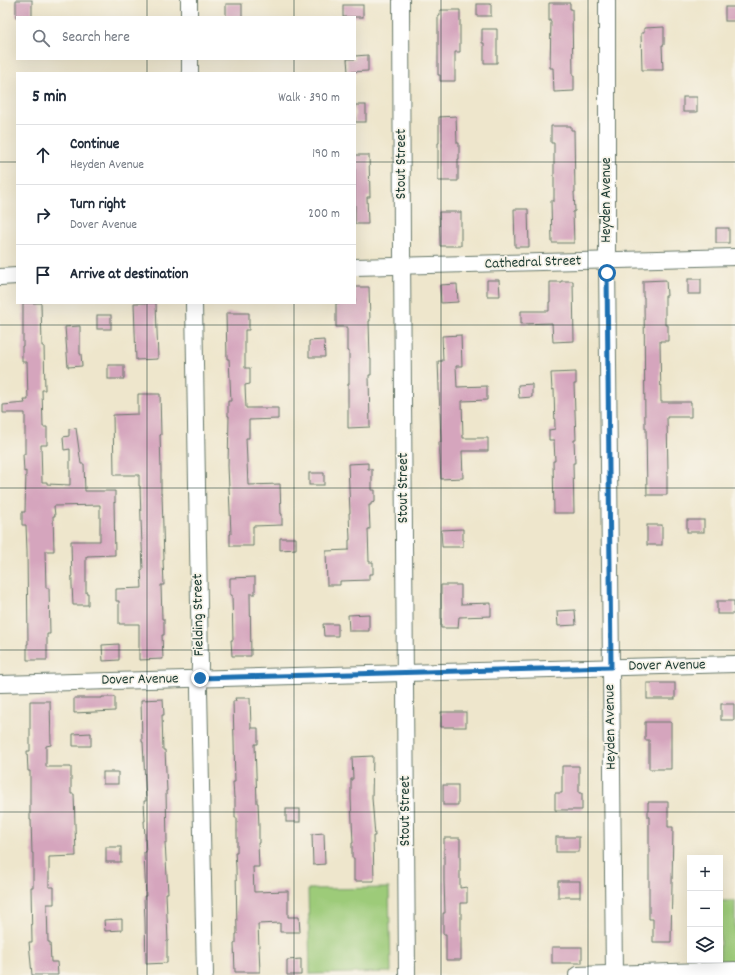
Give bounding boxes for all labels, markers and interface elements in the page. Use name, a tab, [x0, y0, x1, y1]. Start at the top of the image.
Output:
search box	[16, 16, 356, 60]
icon: search	[30, 27, 52, 49]
text: Search here	[62, 27, 130, 49]
text: 5 min	[32, 86, 66, 110]
text: Walk · 390 m	[278, 89, 340, 108]
street label: Stout Street	[391, 128, 413, 199]
text: Continue	[70, 134, 119, 156]
icon: ahead	[32, 144, 54, 166]
text: 190 m	[312, 145, 340, 164]
text: Heyden Avenue	[70, 156, 144, 175]
street label: Heyden Avenue	[596, 157, 618, 243]
text: Turn right	[70, 194, 126, 216]
icon: right	[32, 204, 54, 226]
text: 200 m	[308, 205, 340, 224]
text: Dover Avenue	[70, 216, 137, 235]
street label: Cathedral Street	[484, 250, 582, 276]
icon: arrive	[32, 264, 54, 286]
text: Arrive at destination	[70, 264, 188, 286]
route start	[598, 264, 616, 282]
street label: Stout Street	[393, 452, 415, 523]
street label: Fielding Street	[187, 573, 211, 657]
street label: Dover Avenue	[628, 654, 706, 678]
street label: Dover Avenue	[101, 668, 179, 692]
route end	[191, 669, 209, 687]
street label: Heyden Avenue	[599, 684, 623, 770]
street label: Stout Street	[395, 775, 417, 846]
map controls	[687, 855, 723, 963]
button: +	[687, 855, 723, 891]
button: −	[687, 891, 723, 927]
button: layers	[687, 927, 723, 963]

